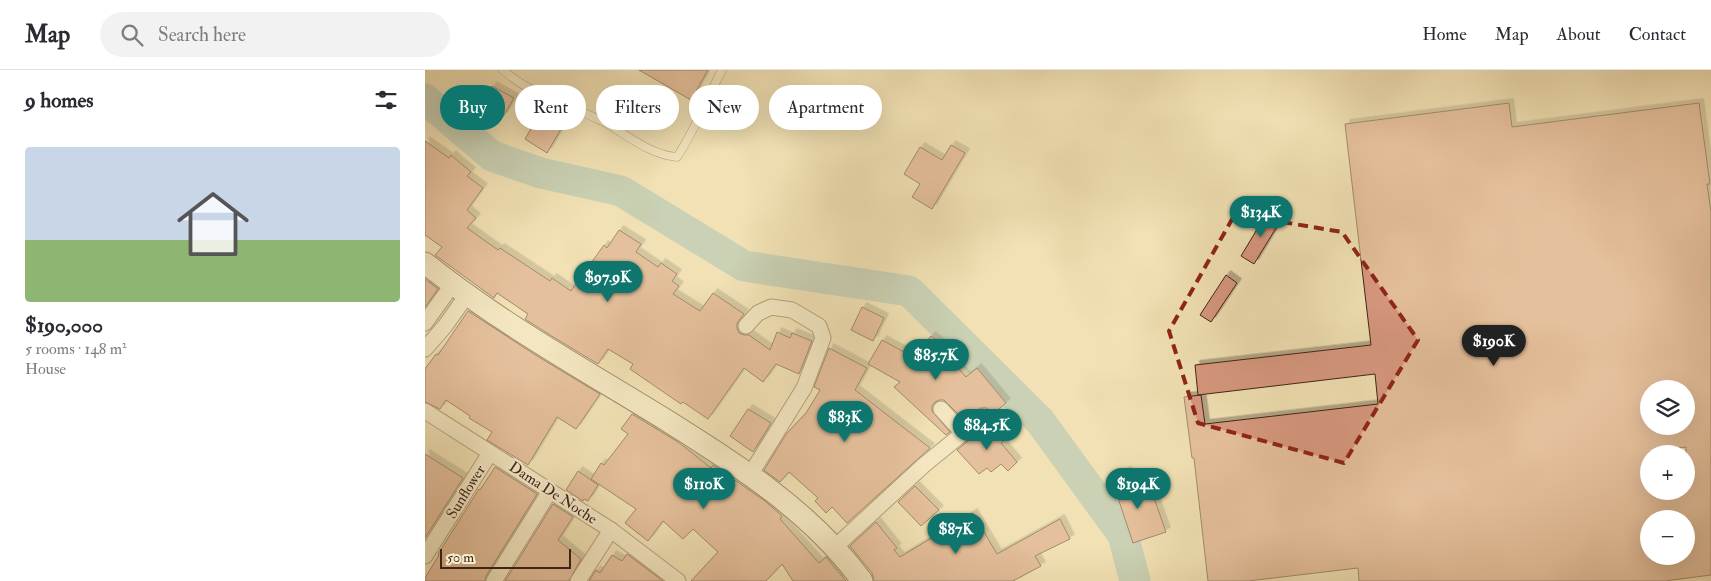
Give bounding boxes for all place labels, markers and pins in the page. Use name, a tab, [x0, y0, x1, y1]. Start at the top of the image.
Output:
pin: $134K	[1226, 196, 1296, 238]
pin: $97.9K	[567, 260, 649, 303]
pin: $190K	[1459, 324, 1529, 367]
pin: $85.7K	[895, 338, 977, 381]
pin: $83K	[815, 400, 875, 443]
pin: $84.5K	[946, 408, 1028, 451]
pin: $110K	[669, 468, 739, 510]
pin: $194K	[1103, 468, 1173, 510]
pin: $87K	[926, 512, 986, 555]

